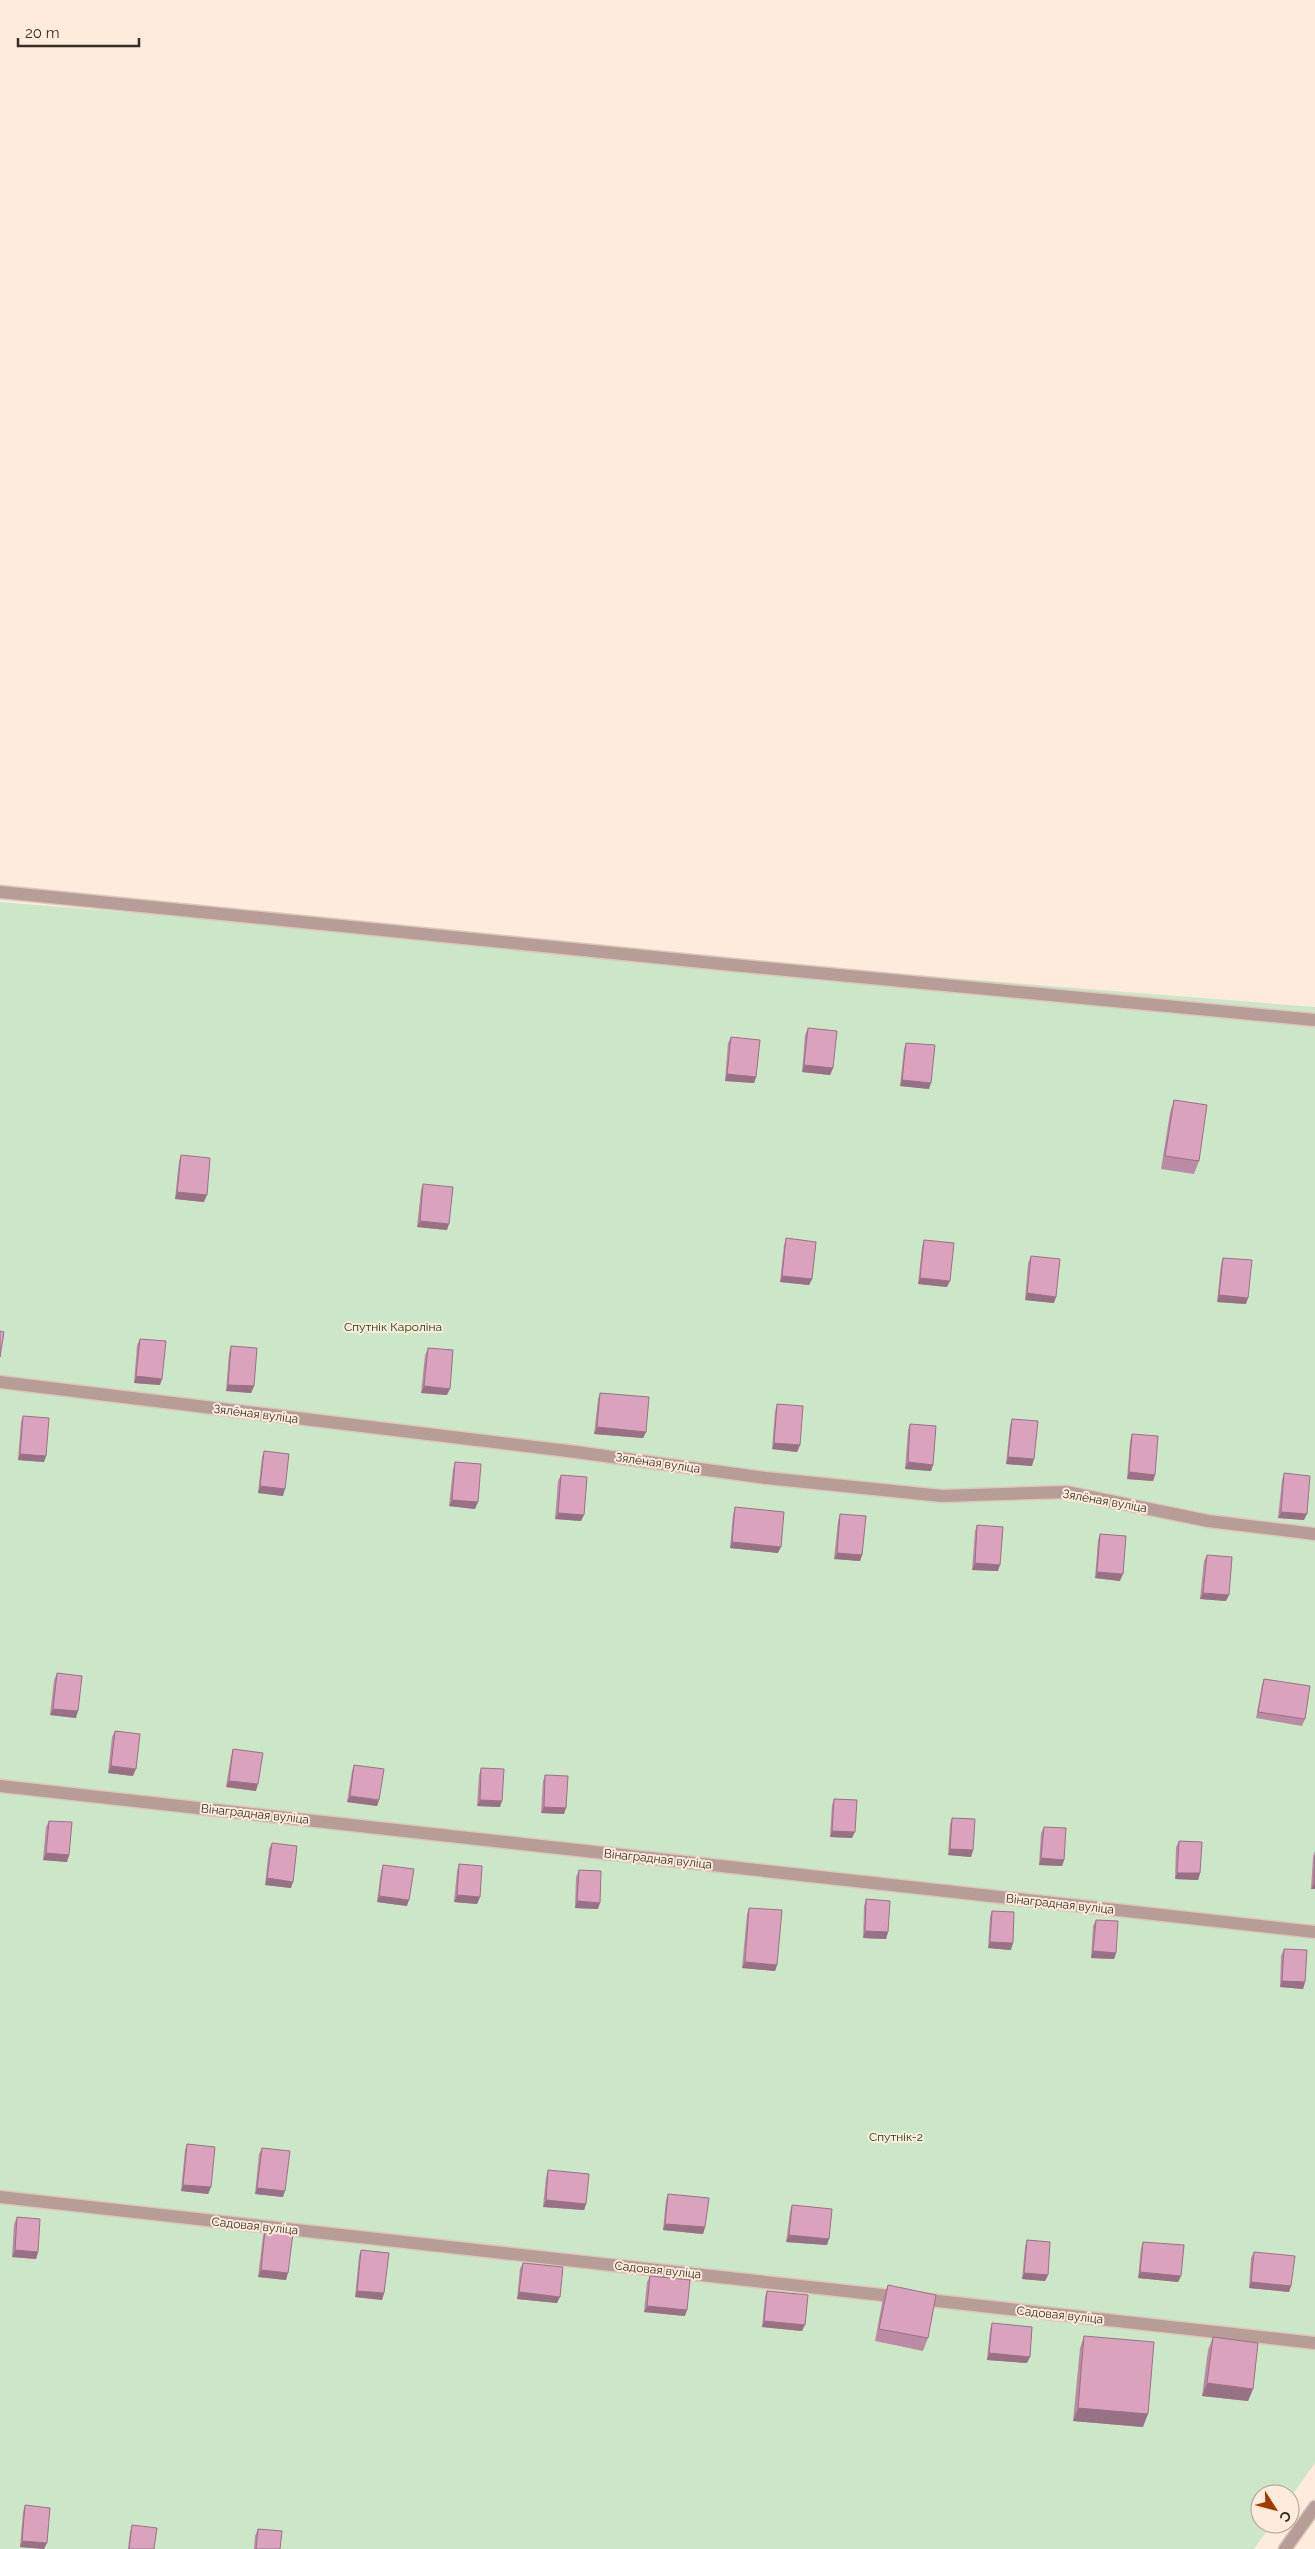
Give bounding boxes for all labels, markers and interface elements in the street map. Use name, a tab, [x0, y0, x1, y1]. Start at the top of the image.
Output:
scale bar	[18, 15, 139, 47]
text: 20 m	[25, 24, 60, 42]
park label: Спутнік Кароліна	[344, 1320, 442, 1334]
street label: Зялёная вуліца	[213, 1402, 299, 1426]
street label: Зялёная вуліца	[615, 1450, 701, 1476]
street label: Зялёная вуліца	[1062, 1487, 1148, 1515]
street label: Вінаградная вуліца	[200, 1801, 310, 1827]
street label: Вінаградная вуліца	[603, 1846, 713, 1872]
street label: Вінаградная вуліца	[1005, 1891, 1115, 1917]
park label: Спутнік-2	[869, 2130, 923, 2144]
street label: Садовая вуліца	[211, 2214, 299, 2238]
street label: Садовая вуліца	[614, 2258, 702, 2282]
street label: Садовая вуліца	[1016, 2303, 1104, 2327]
north arrow	[1250, 2484, 1300, 2534]
text: С	[1276, 2508, 1295, 2526]

